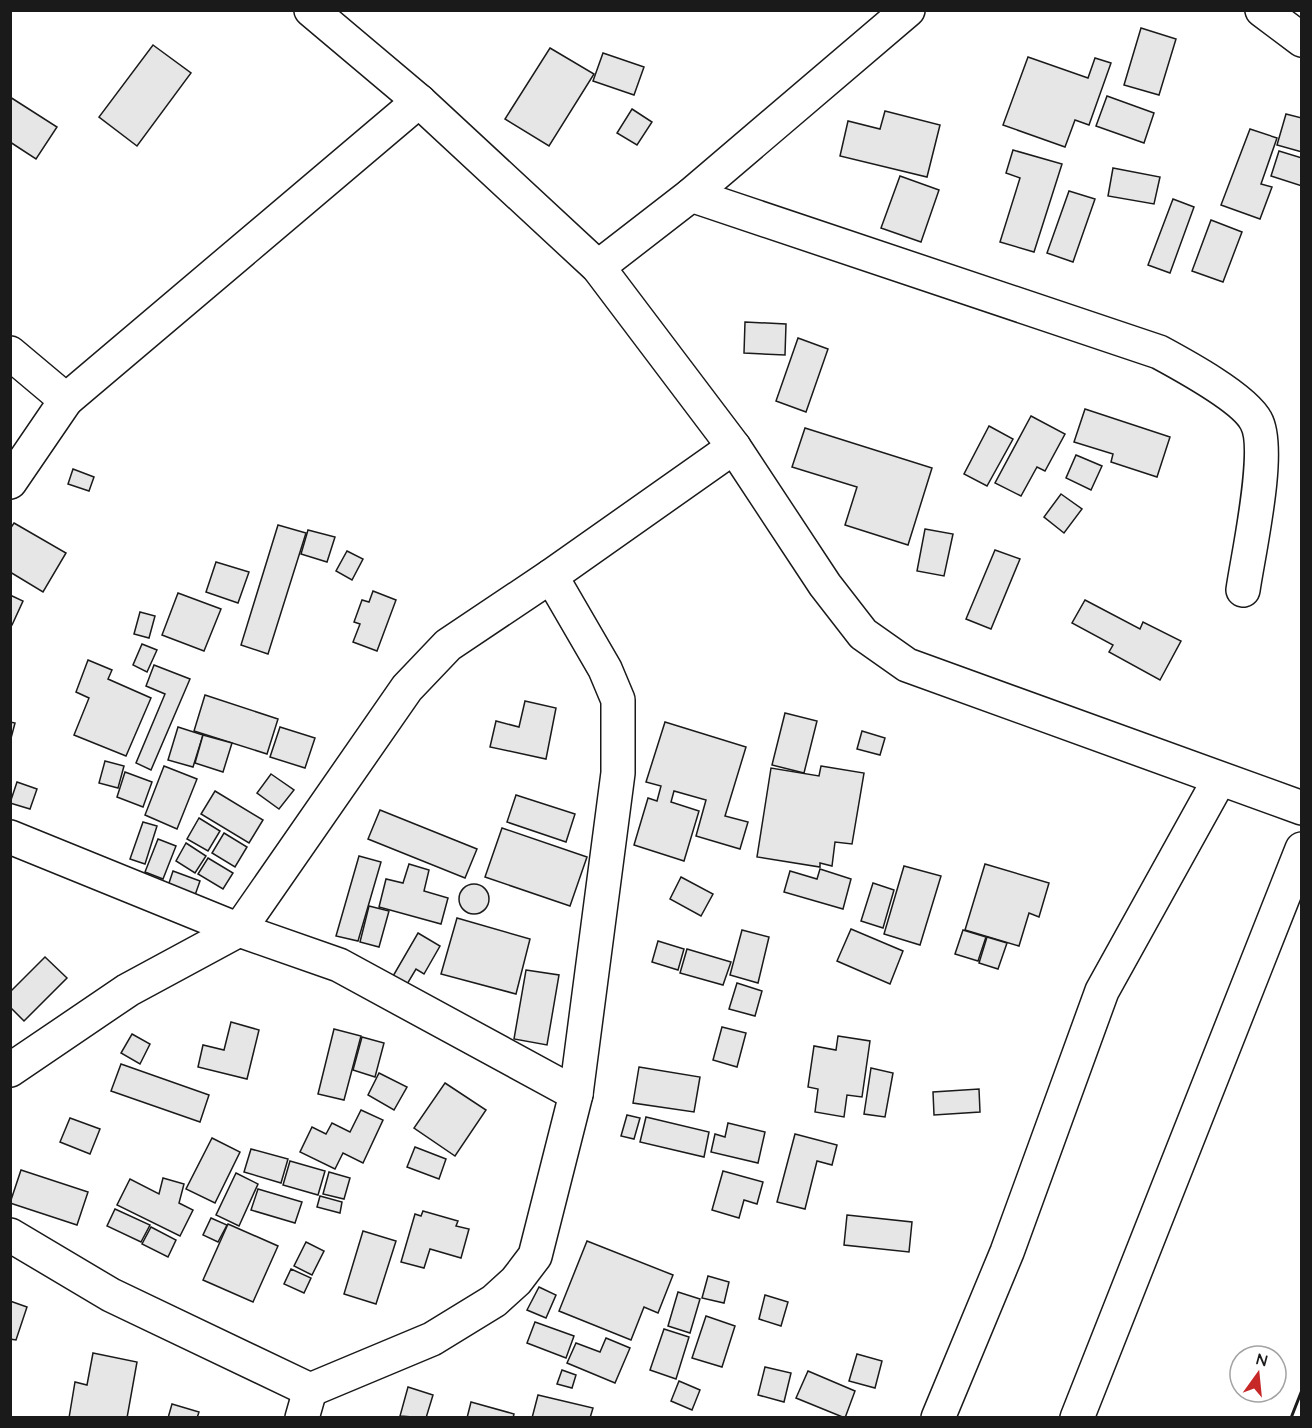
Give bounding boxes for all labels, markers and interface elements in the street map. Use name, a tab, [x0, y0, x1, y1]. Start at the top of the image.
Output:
north arrow	[1228, 1344, 1288, 1404]
text: N	[1254, 1348, 1270, 1371]

